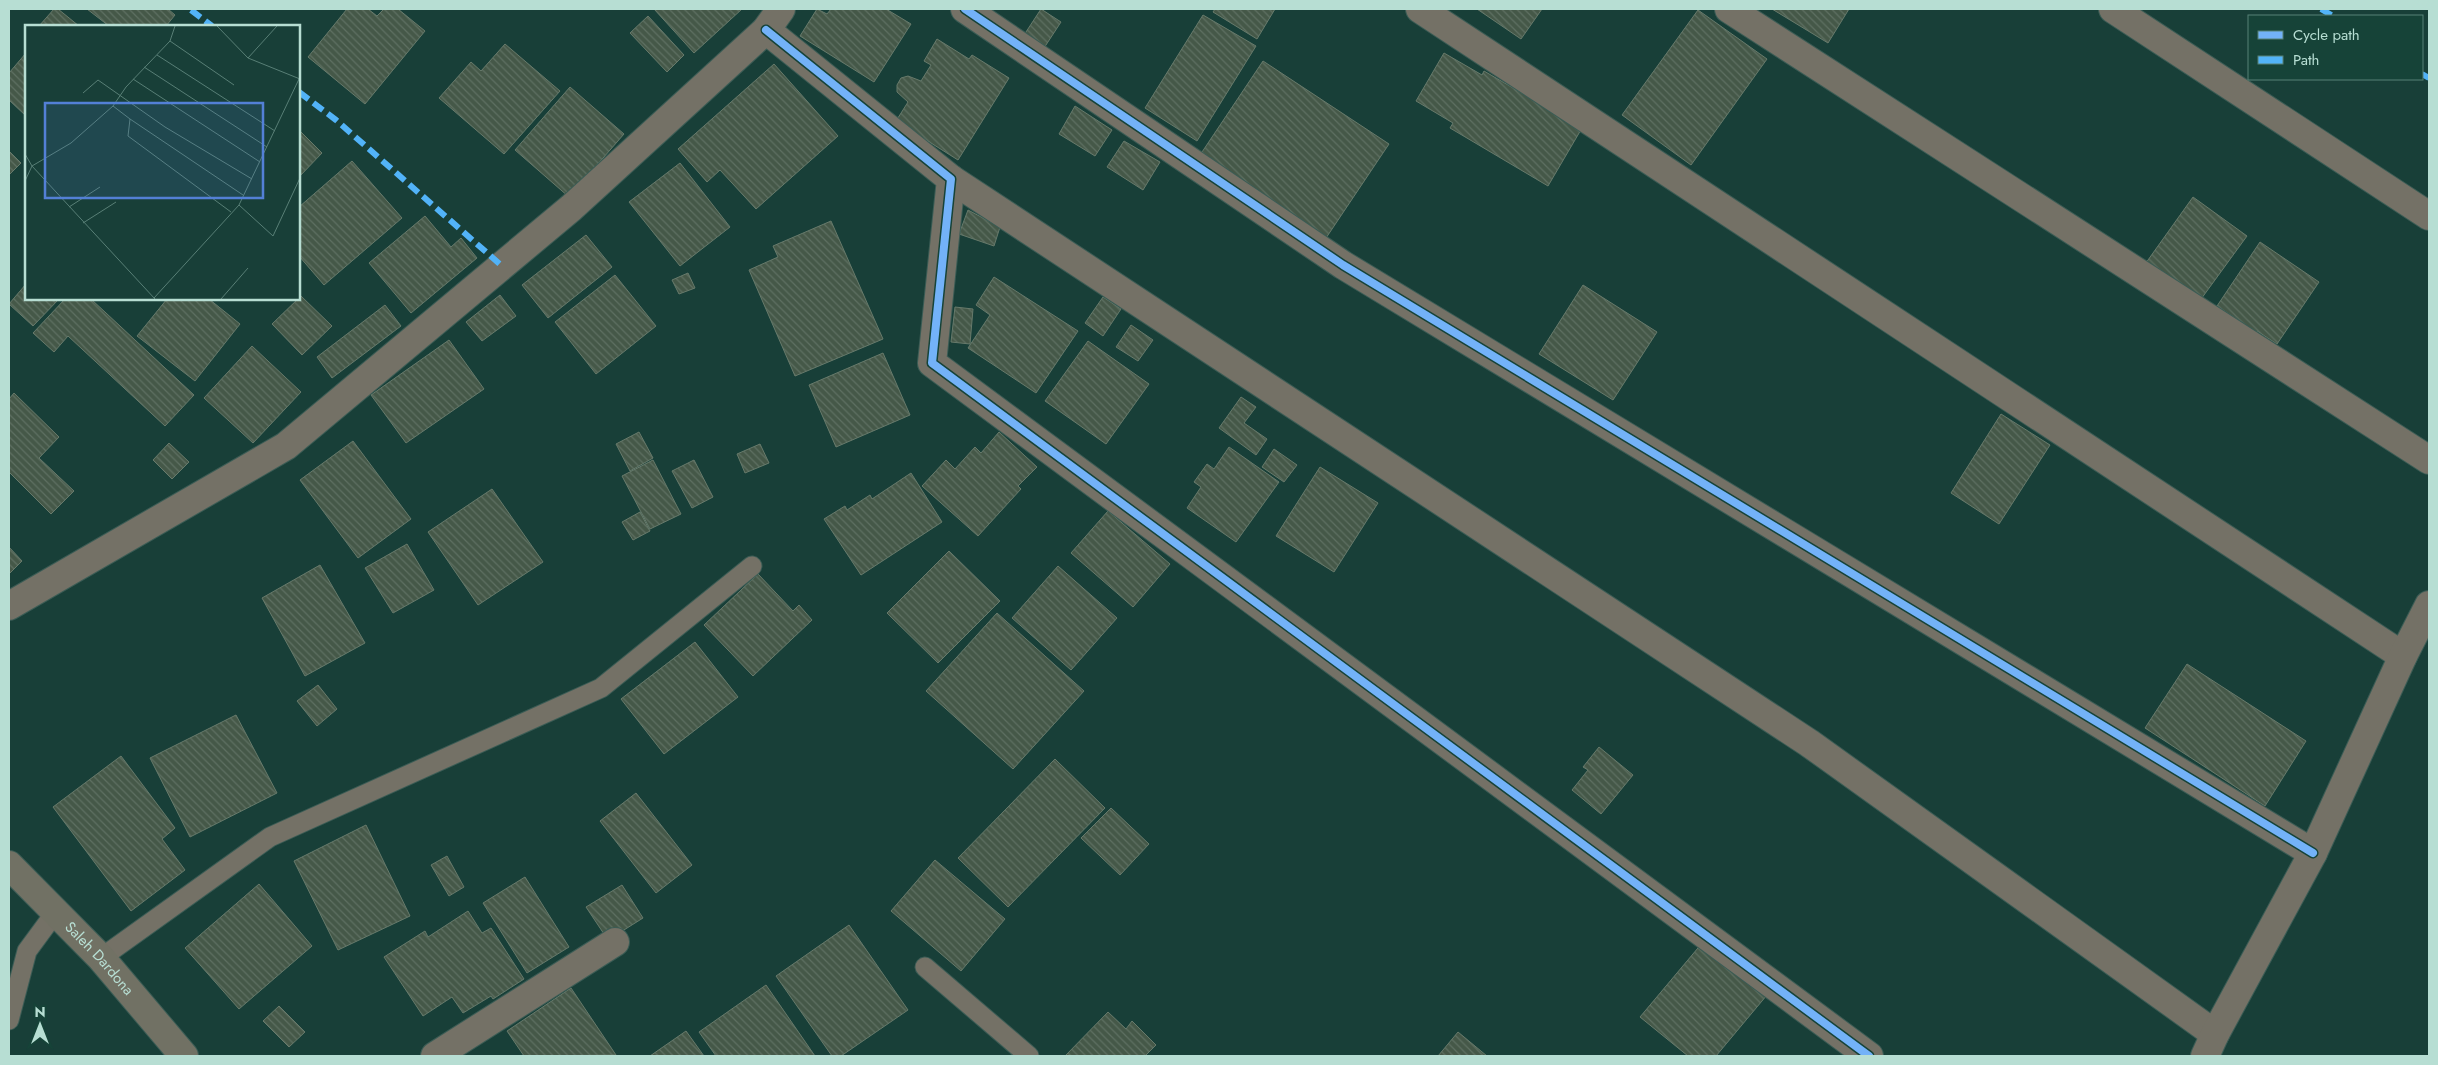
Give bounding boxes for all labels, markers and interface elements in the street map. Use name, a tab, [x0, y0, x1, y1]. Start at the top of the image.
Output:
legend	[2248, 15, 2423, 80]
text: Cycle path	[2293, 24, 2360, 46]
inset map	[25, 25, 300, 300]
text: Path	[2293, 49, 2319, 71]
street label: Saleh Dardona	[60, 916, 139, 1000]
north arrow	[15, 1000, 65, 1050]
text: N	[34, 1002, 46, 1022]

